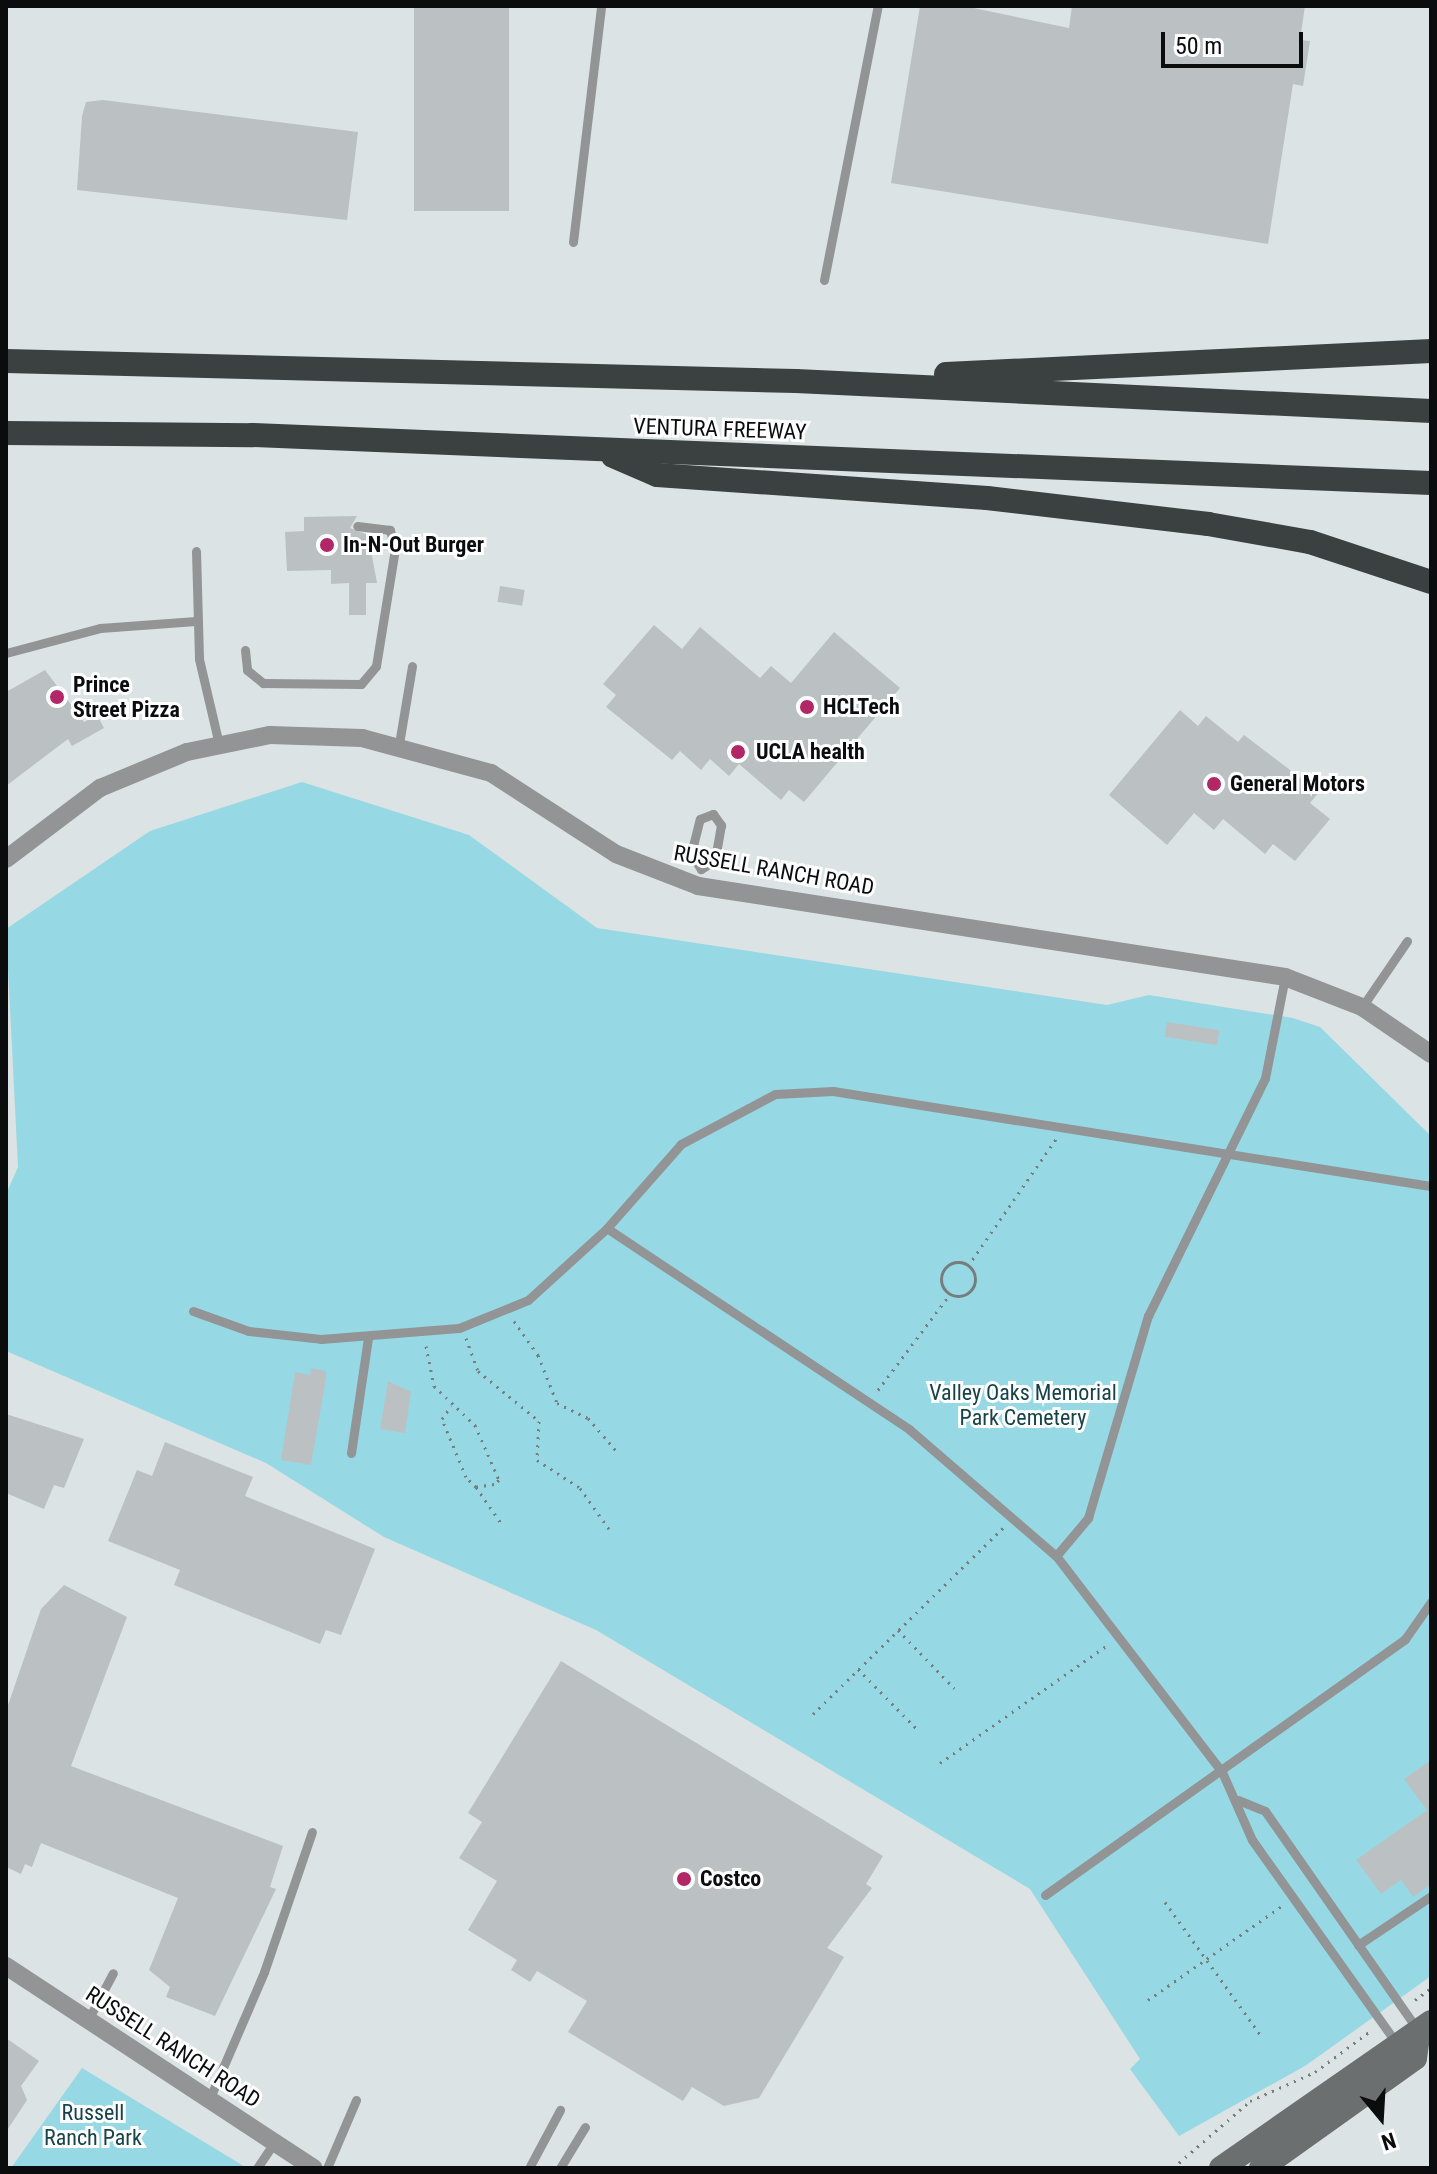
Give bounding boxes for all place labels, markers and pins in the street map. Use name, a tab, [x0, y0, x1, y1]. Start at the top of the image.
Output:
place label: In-N-Out Burger	[343, 532, 484, 558]
marker: In-N-Out Burger	[318, 536, 336, 554]
place label: Prince Street Pizza	[73, 671, 180, 722]
marker: Prince Street Pizza	[48, 688, 66, 706]
place label: HCLTech	[823, 694, 900, 720]
marker: HCLTech	[798, 698, 816, 716]
place label: UCLA health	[756, 739, 865, 765]
marker: UCLA health	[727, 741, 749, 763]
place label: General Motors	[1230, 771, 1365, 797]
marker: General Motors	[1205, 775, 1223, 793]
place label: Costco	[700, 1866, 761, 1892]
marker: Costco	[675, 1870, 693, 1888]

